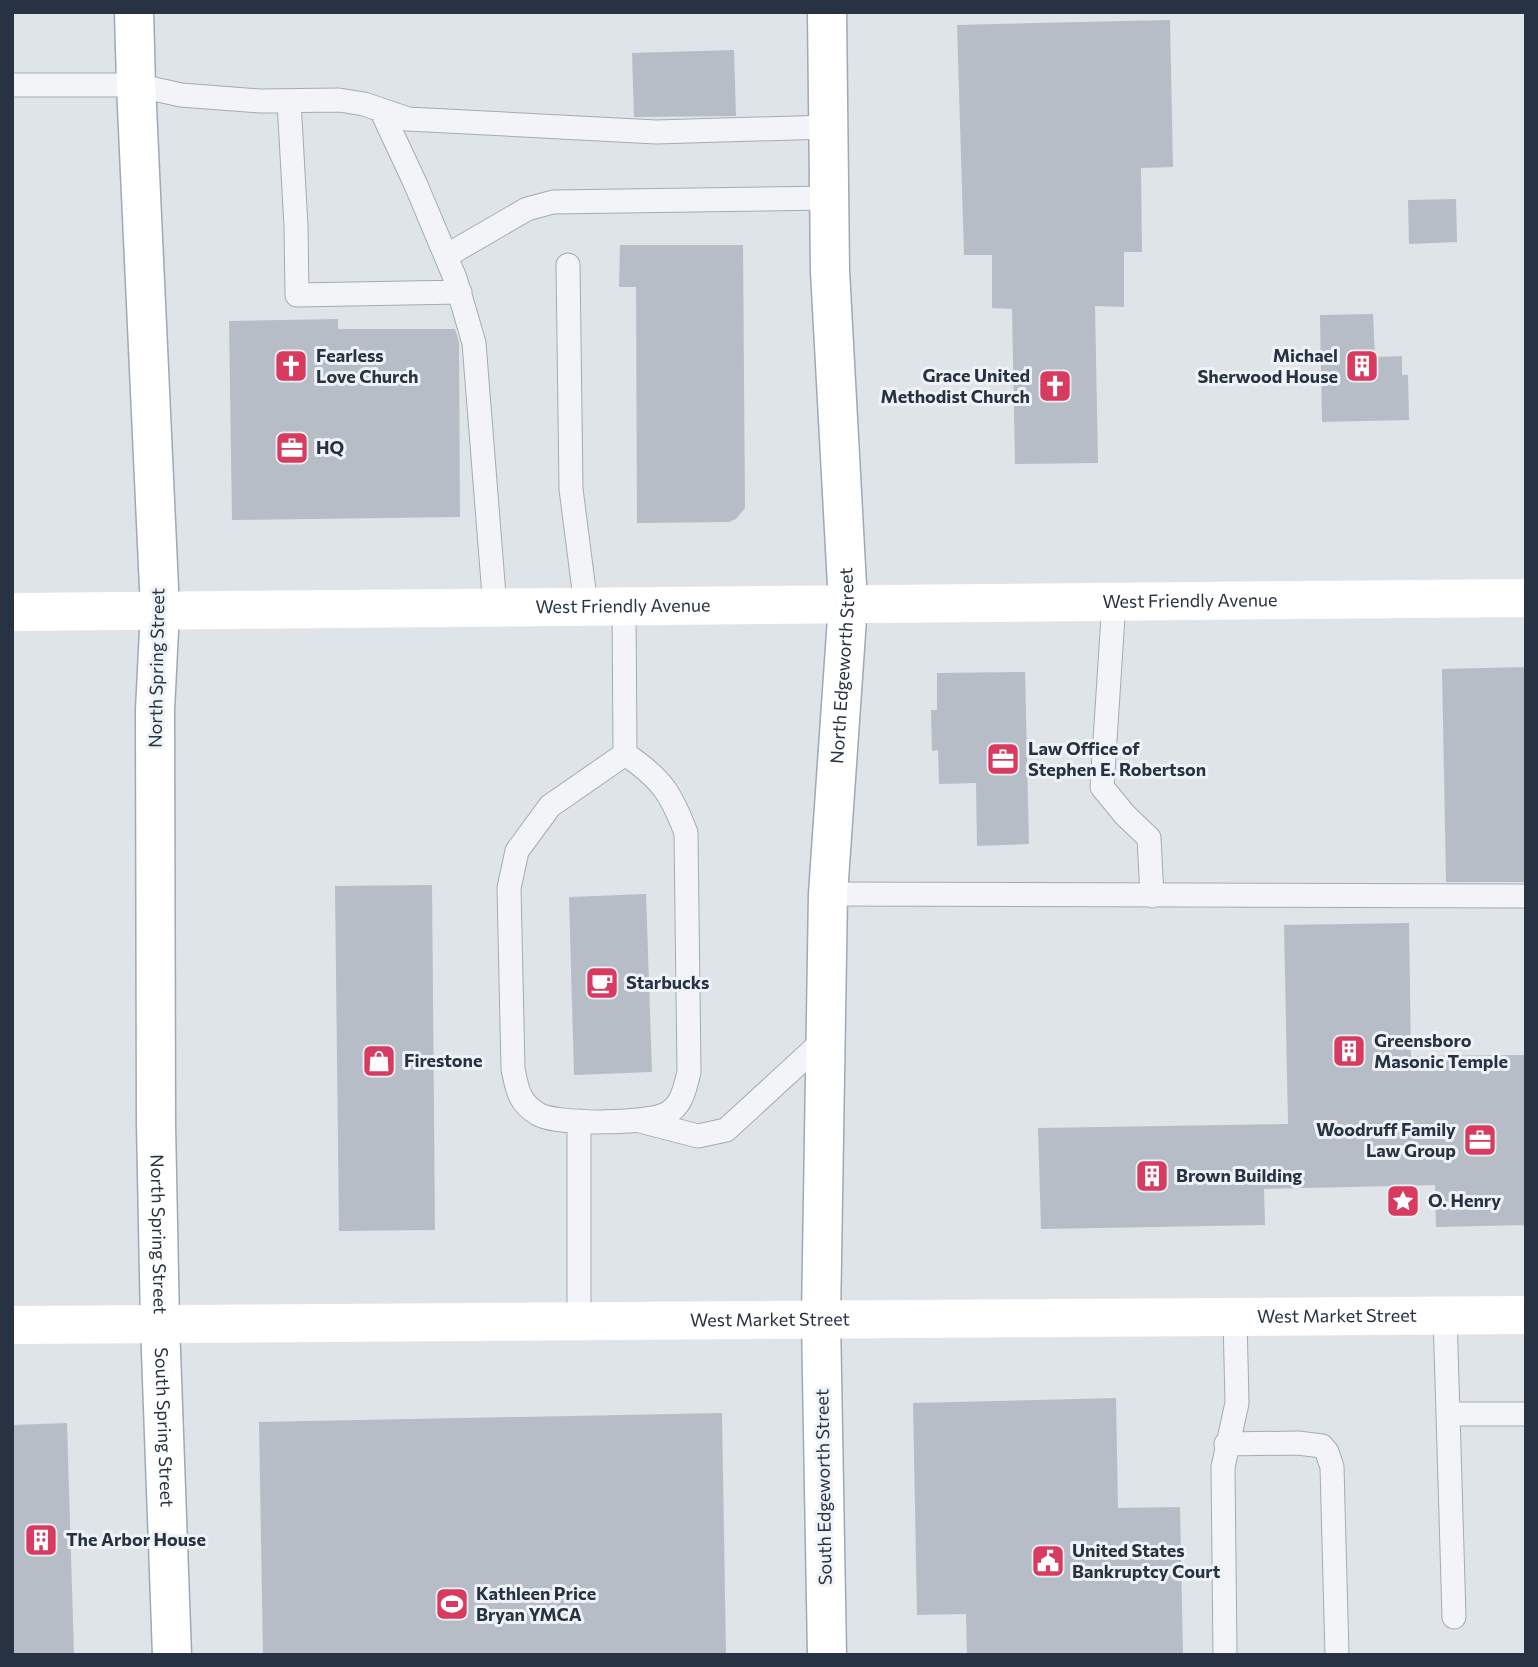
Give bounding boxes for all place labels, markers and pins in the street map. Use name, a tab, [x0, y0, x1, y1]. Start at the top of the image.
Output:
place label: Fearless Love Church	[316, 344, 418, 387]
place label: Michael Sherwood House	[1197, 344, 1338, 387]
church icon: Fearless Love Church	[272, 347, 310, 385]
building icon: Michael Sherwood House	[1343, 347, 1381, 385]
place label: Grace United Methodist Church	[880, 364, 1030, 407]
church icon: Grace United Methodist Church	[1036, 367, 1074, 405]
office icon: HQ	[273, 429, 311, 467]
place label: HQ	[316, 436, 344, 458]
place label: Law Office of Stephen E. Robertson	[1028, 737, 1206, 780]
office icon: Law Office of Stephen E. Robertson	[984, 740, 1022, 778]
cafe icon: Starbucks	[583, 964, 621, 1002]
place label: Starbucks	[626, 971, 710, 993]
place label: Greensboro Masonic Temple	[1374, 1029, 1508, 1072]
building icon: Greensboro Masonic Temple	[1330, 1032, 1368, 1070]
shop icon: Firestone	[360, 1042, 398, 1080]
place label: Firestone	[404, 1049, 483, 1071]
place label: Woodruff Family Law Group	[1316, 1118, 1456, 1161]
office icon: Woodruff Family Law Group	[1461, 1121, 1499, 1159]
building icon: Brown Building	[1133, 1157, 1171, 1195]
place label: Brown Building	[1176, 1164, 1302, 1186]
place icon: O. Henry	[1384, 1182, 1422, 1220]
place label: O. Henry	[1428, 1189, 1501, 1211]
building icon: The Arbor House	[22, 1521, 60, 1559]
place label: The Arbor House	[66, 1528, 206, 1550]
place label: United States Bankruptcy Court	[1072, 1539, 1221, 1582]
public building icon: United States Bankruptcy Court	[1029, 1542, 1067, 1580]
place label: Kathleen Price Bryan YMCA	[476, 1582, 596, 1625]
sports icon: Kathleen Price Bryan YMCA	[433, 1585, 471, 1623]

